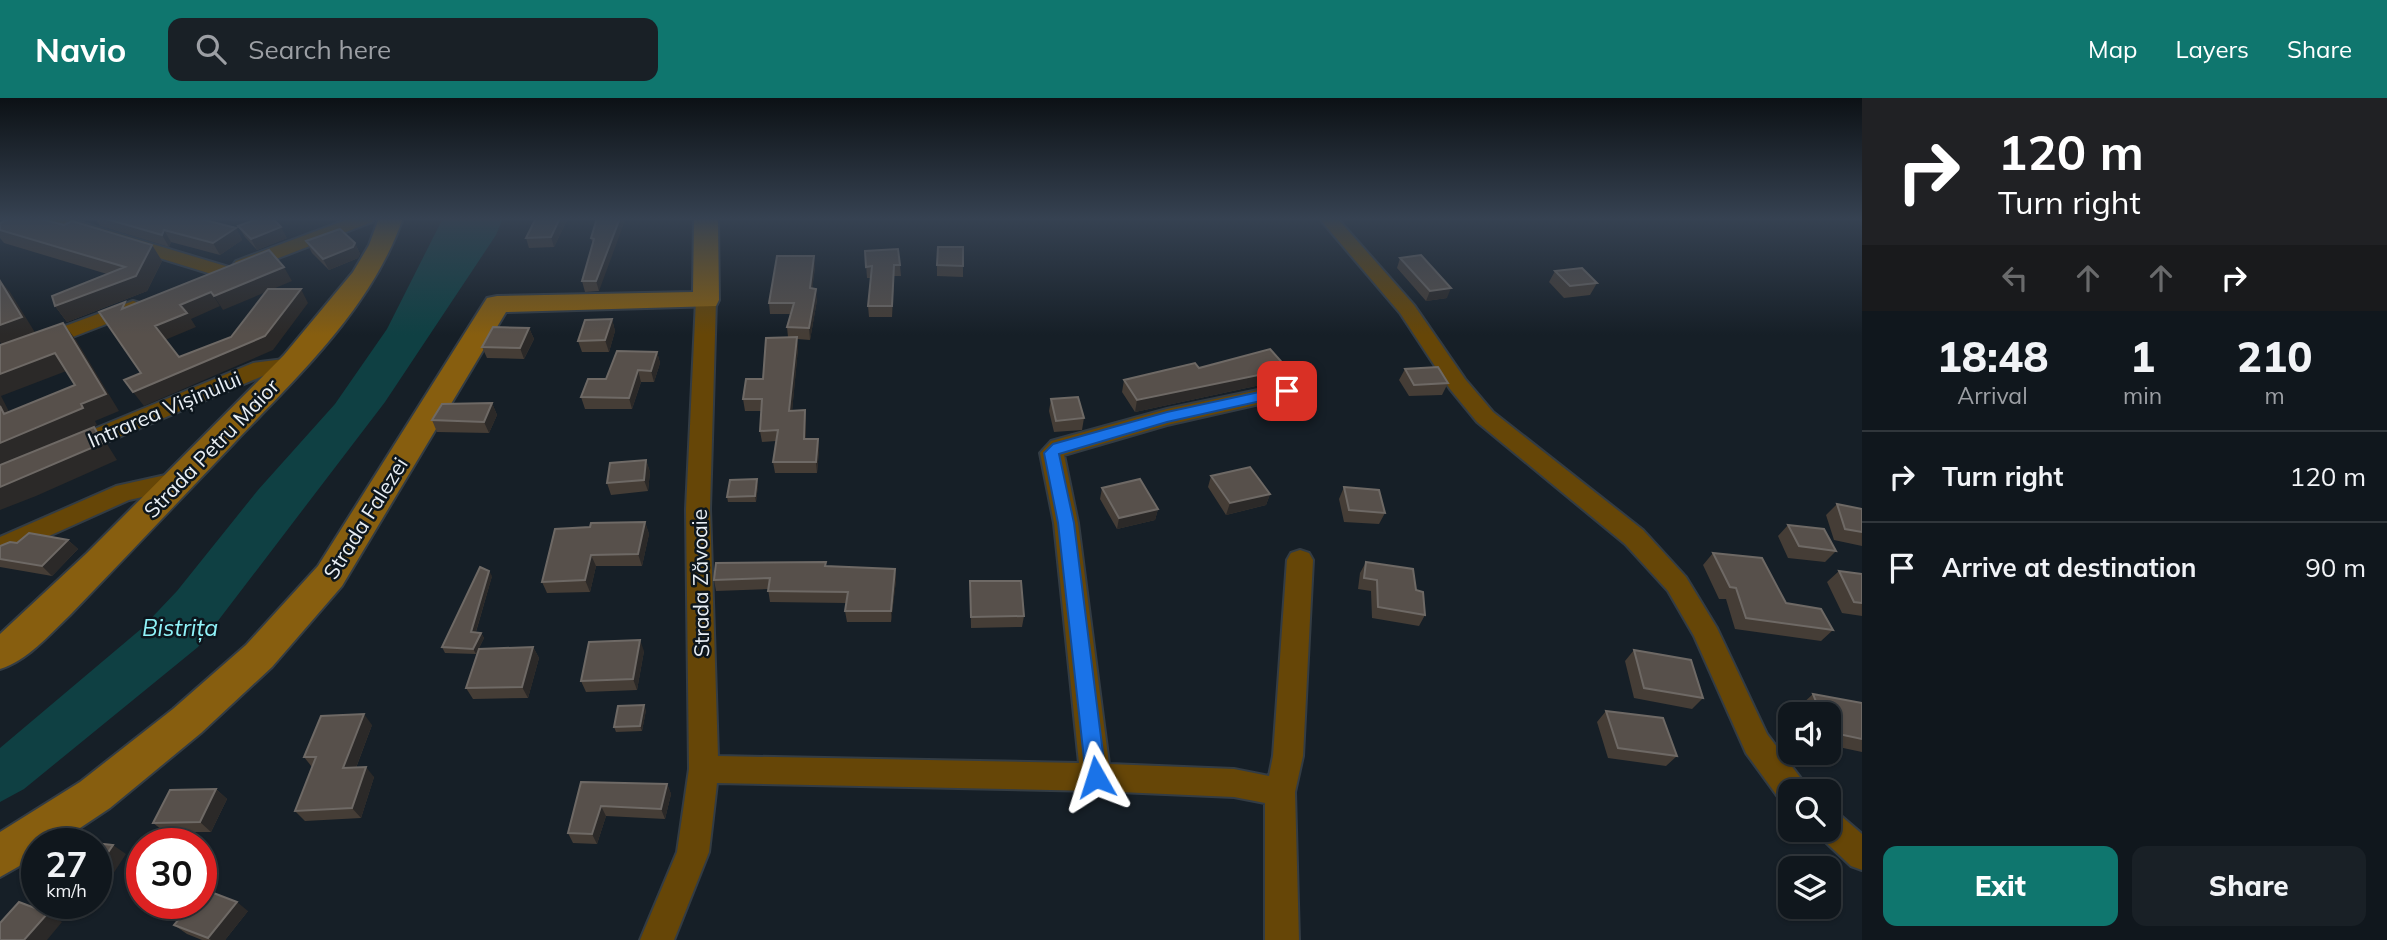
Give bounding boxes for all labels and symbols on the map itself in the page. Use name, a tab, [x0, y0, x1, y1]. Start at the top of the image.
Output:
pin	[1257, 361, 1317, 421]
street label: Intrarea Vișinului	[84, 365, 245, 454]
street label: Strada Petru Maior	[138, 373, 284, 523]
street label: Strada Falezei	[317, 452, 413, 584]
street label: Strada Zăvoaie	[686, 509, 714, 657]
water label: Bistrița	[142, 613, 218, 643]
position arrow	[1059, 740, 1133, 814]
speed limit sign: 30	[126, 828, 217, 919]

